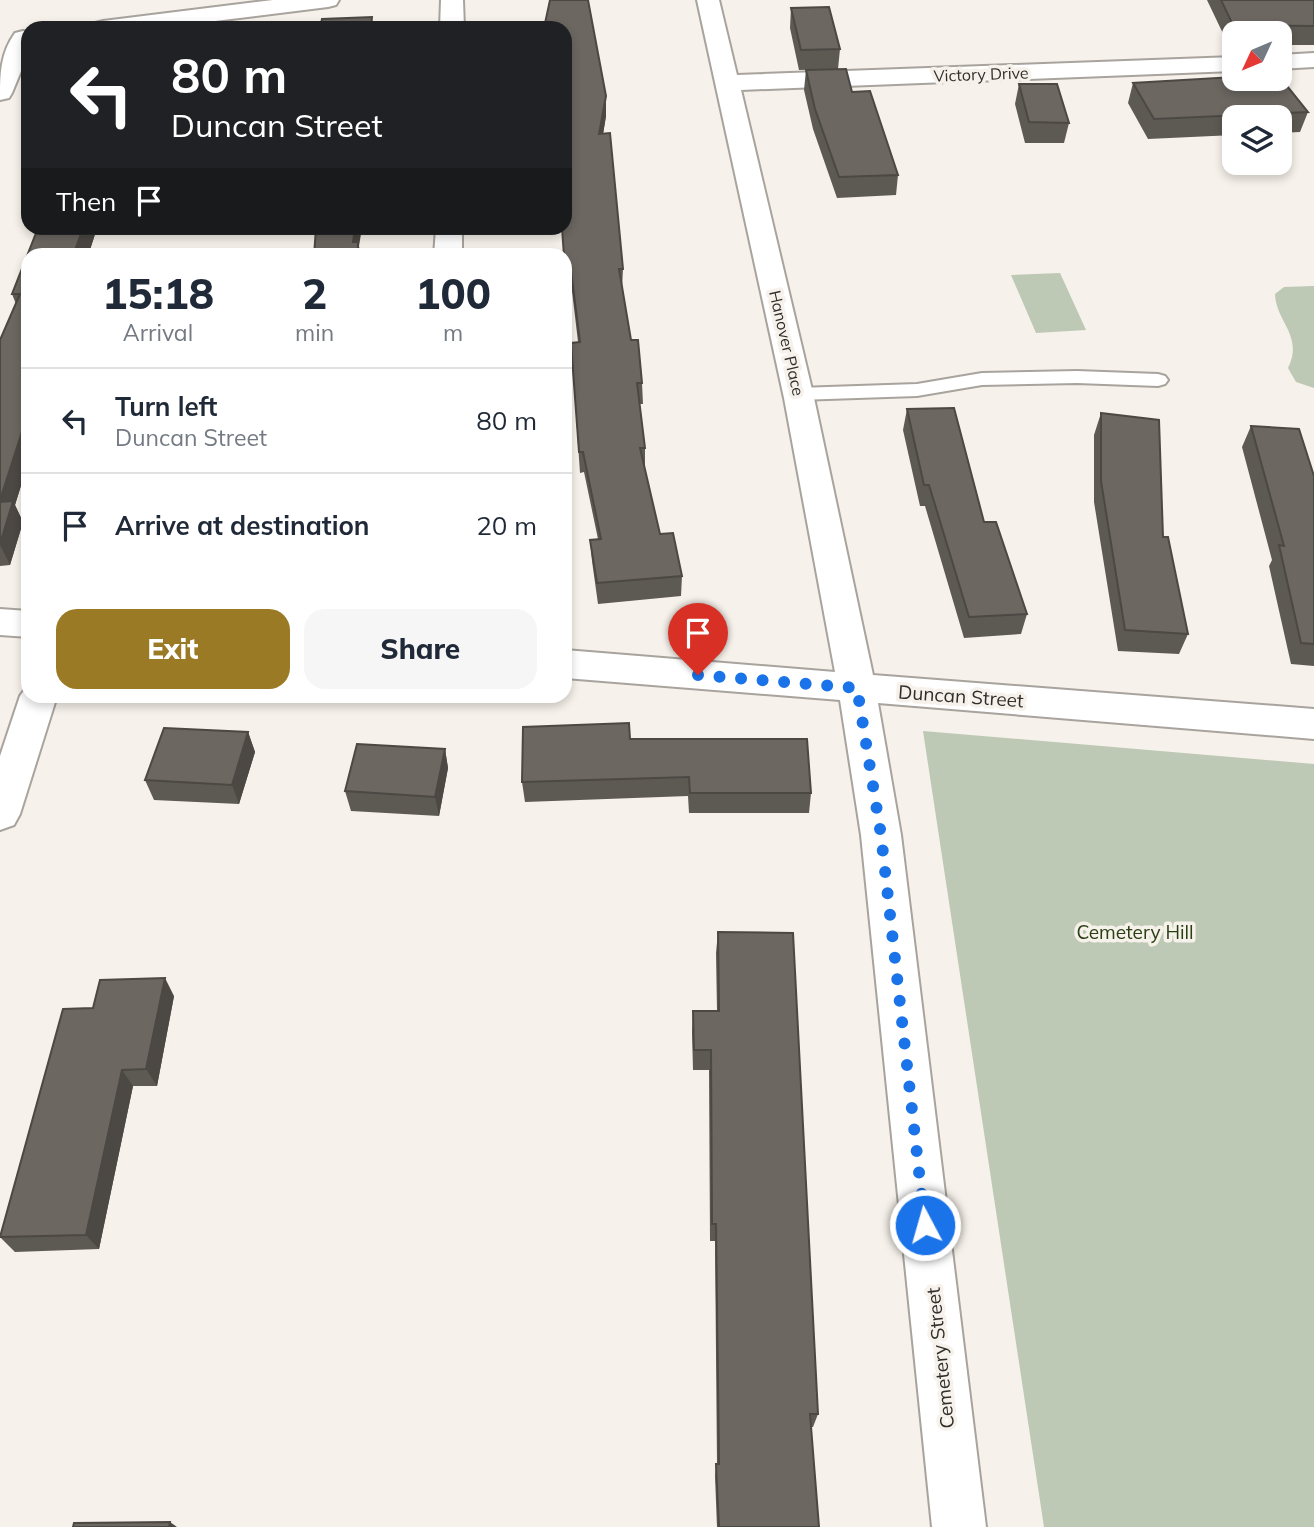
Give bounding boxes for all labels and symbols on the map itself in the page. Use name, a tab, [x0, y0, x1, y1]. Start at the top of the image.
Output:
north arrow	[1222, 21, 1292, 91]
street label: Victory Drive	[933, 62, 1029, 86]
street label: Hanover Place	[765, 288, 809, 398]
pin	[668, 603, 728, 675]
street label: Duncan Street	[897, 680, 1025, 712]
park label: Cemetery Hill	[1076, 920, 1194, 944]
position arrow	[888, 1188, 962, 1262]
street label: Cemetery Street	[921, 1286, 959, 1430]

